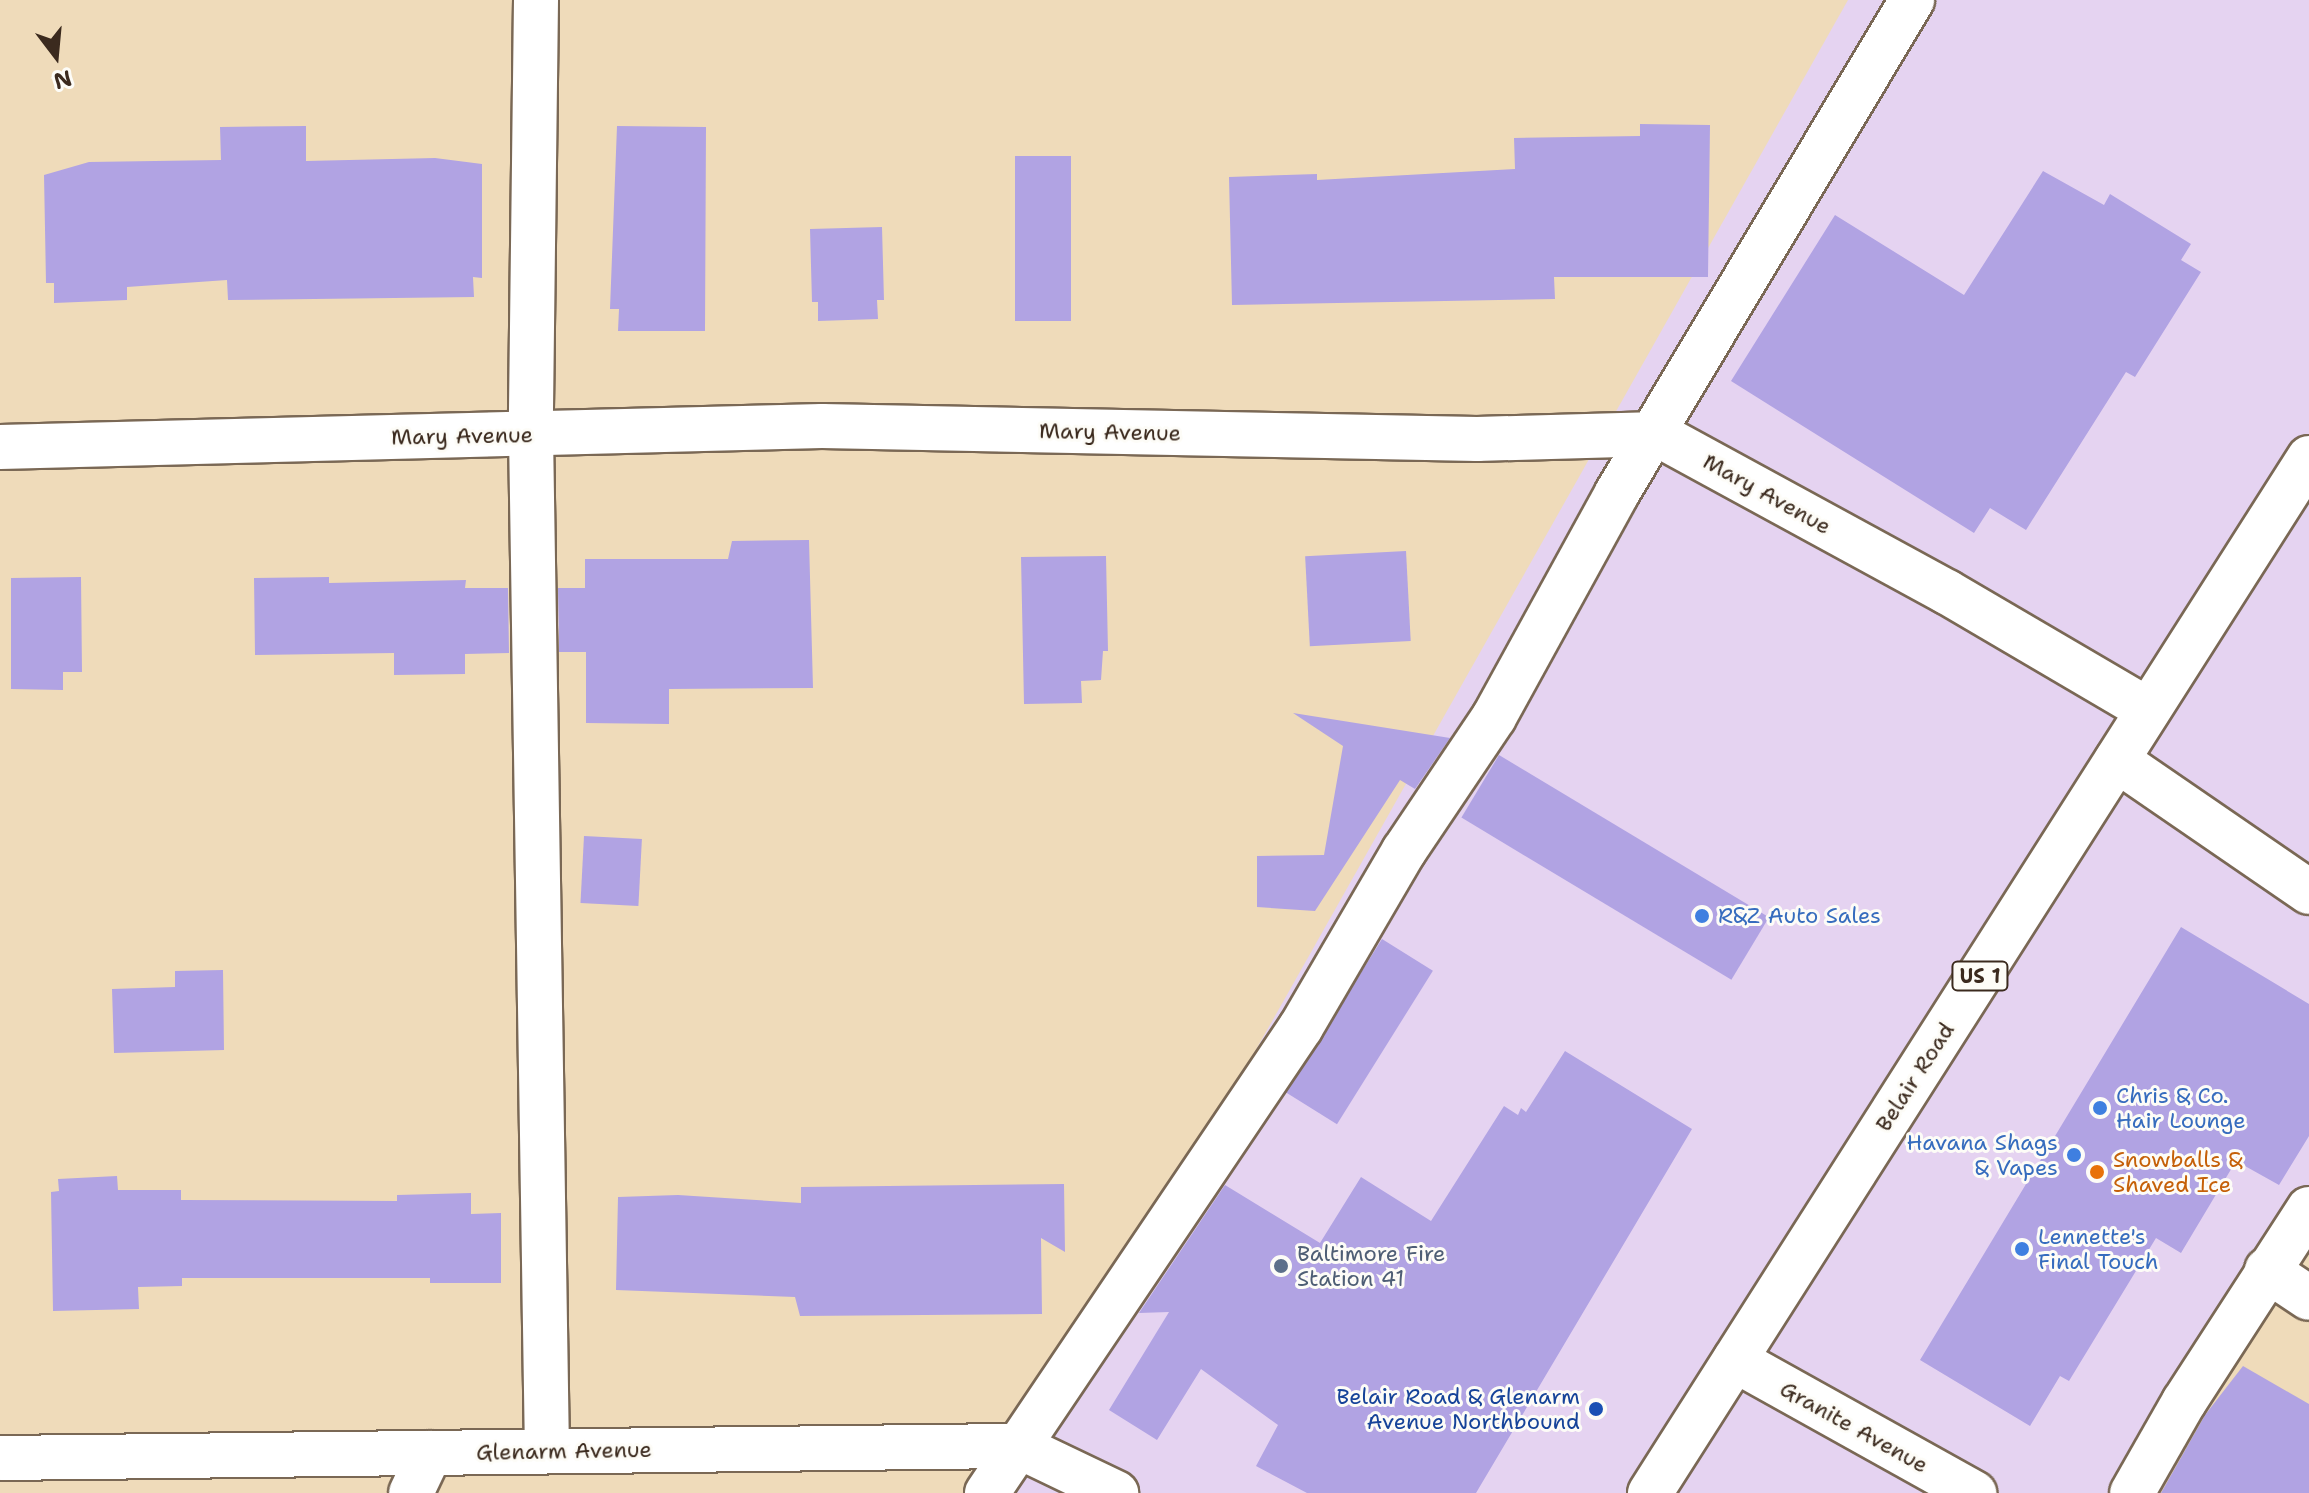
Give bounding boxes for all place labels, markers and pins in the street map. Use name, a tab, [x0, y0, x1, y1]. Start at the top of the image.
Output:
place label: R&Z Auto Sales	[1718, 903, 1881, 929]
marker: R&Z Auto Sales	[1693, 907, 1711, 925]
place label: Chris & Co. Hair Lounge	[2116, 1082, 2246, 1134]
marker: Chris & Co. Hair Lounge	[2091, 1099, 2109, 1117]
place label: Havana Shags & Vapes	[1906, 1129, 2058, 1180]
marker: Havana Shags & Vapes	[2065, 1146, 2083, 1164]
place label: Snowballs & Shaved Ice	[2113, 1146, 2242, 1198]
marker: Snowballs & Shaved Ice	[2088, 1163, 2106, 1181]
place label: Lennette's Final Touch	[2038, 1223, 2159, 1274]
place label: Baltimore Fire Station 41	[1297, 1240, 1445, 1292]
marker: Lennette's Final Touch	[2013, 1240, 2031, 1258]
marker: Baltimore Fire Station 41	[1272, 1257, 1290, 1275]
place label: Belair Road & Glenarm Avenue Northbound	[1336, 1383, 1580, 1434]
marker: Belair Road & Glenarm Avenue Northbound	[1587, 1400, 1605, 1418]

